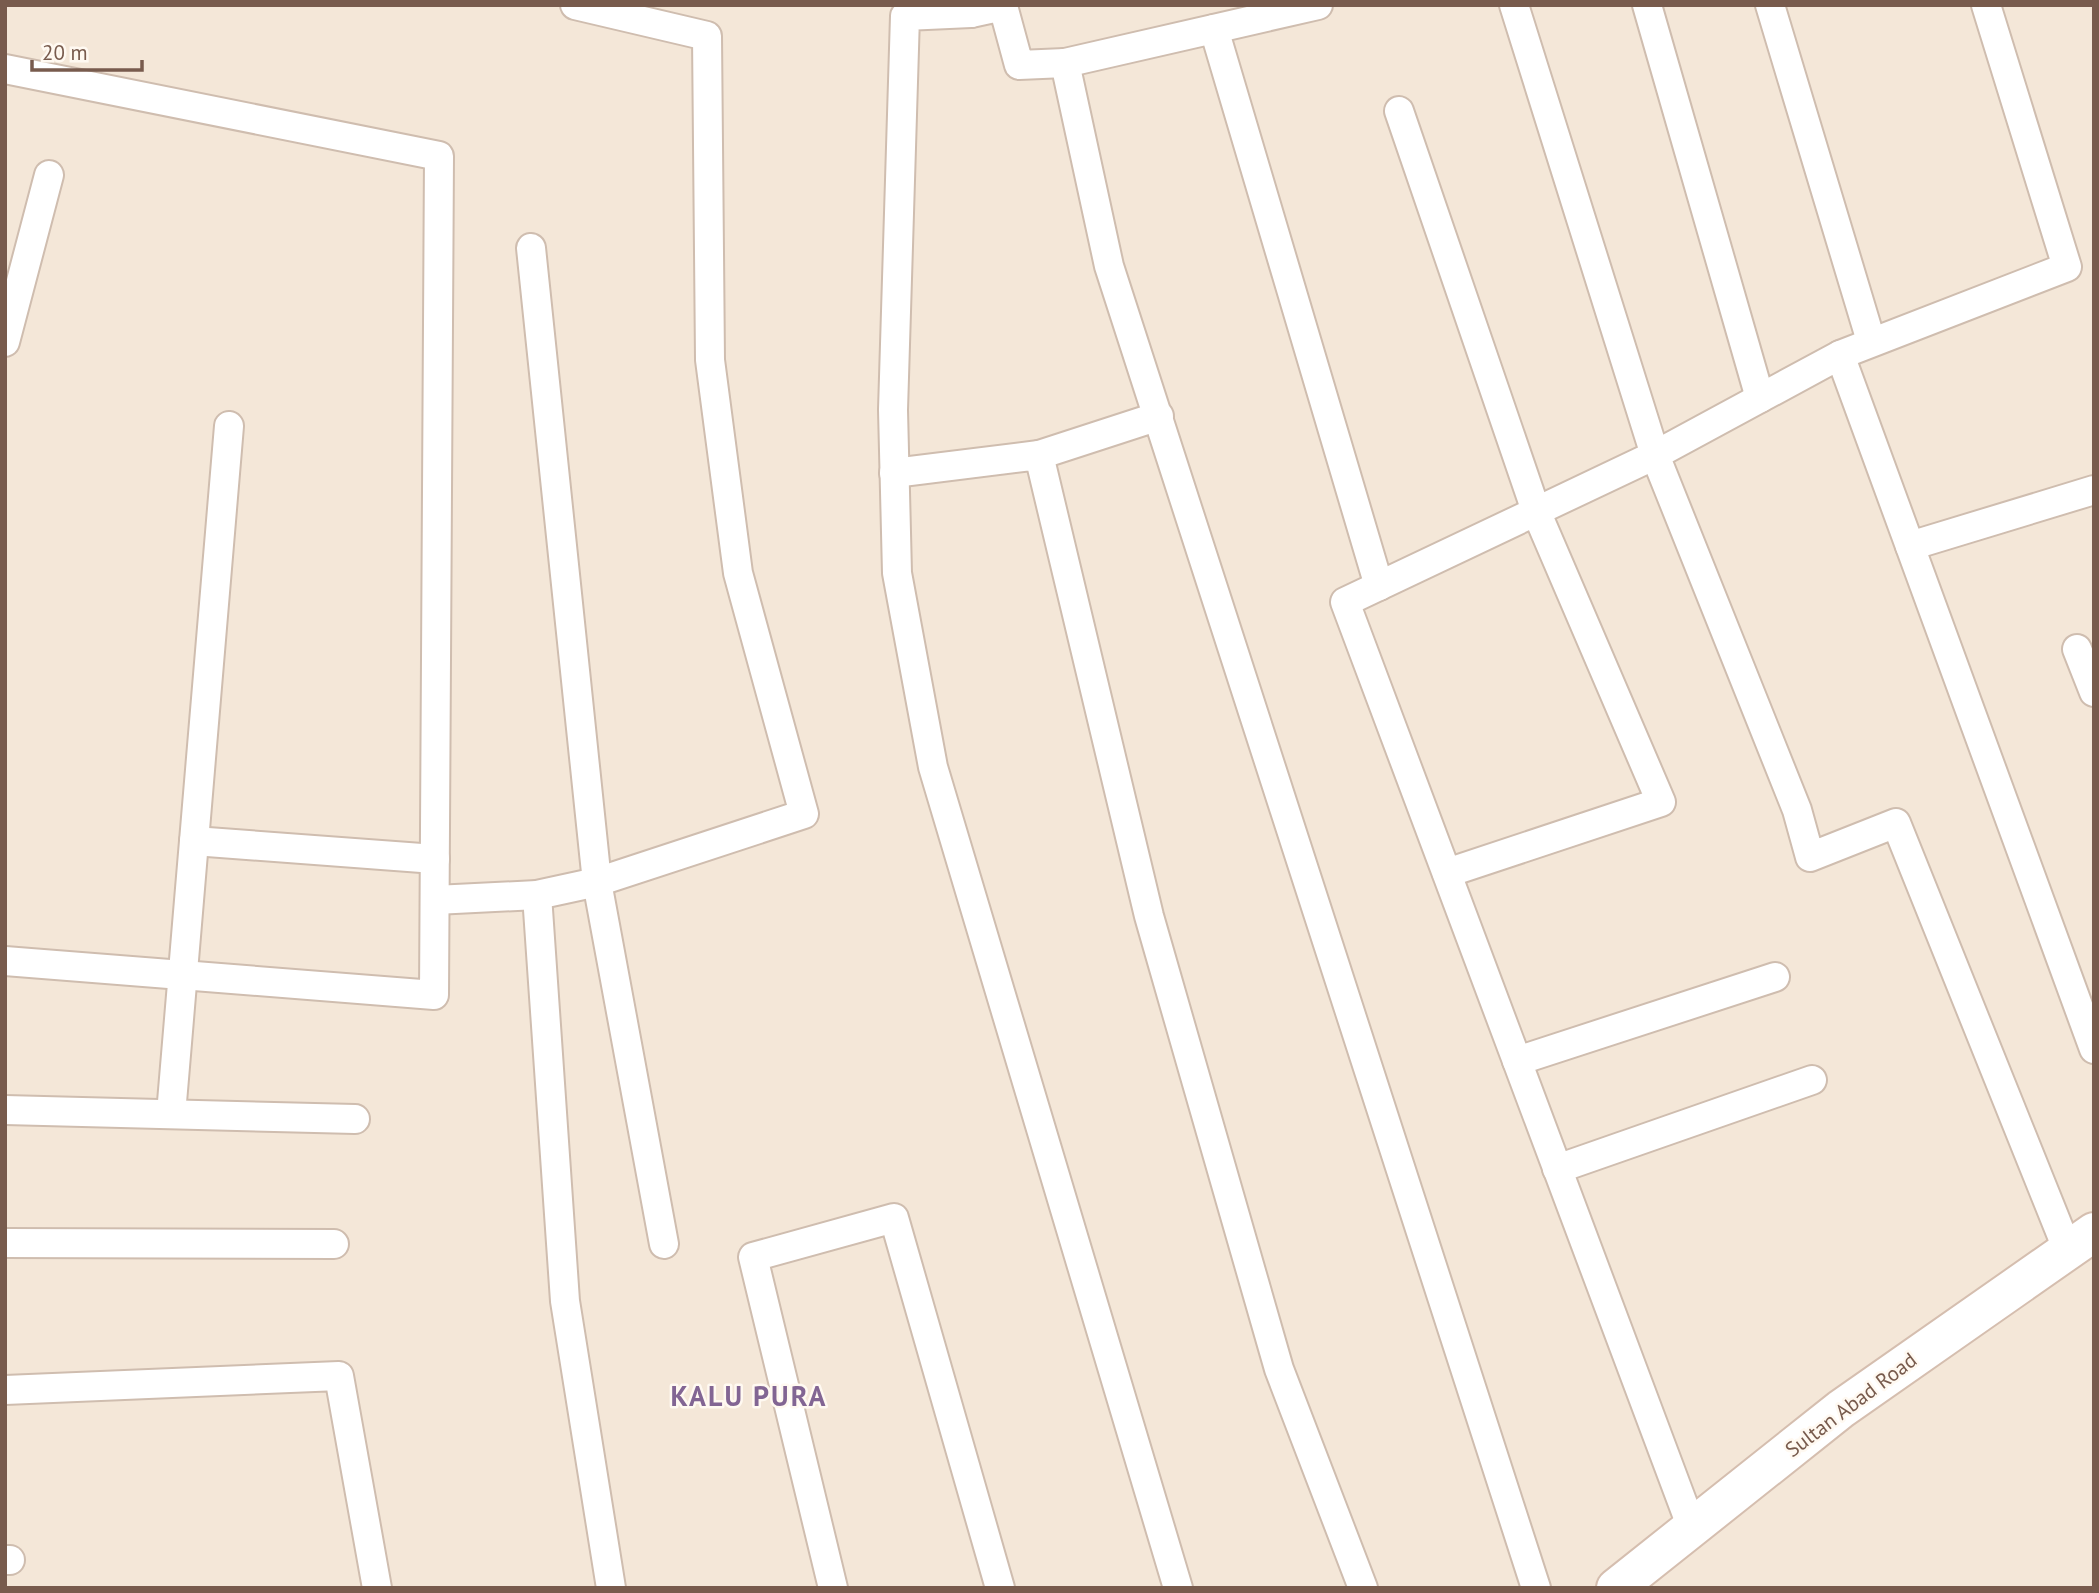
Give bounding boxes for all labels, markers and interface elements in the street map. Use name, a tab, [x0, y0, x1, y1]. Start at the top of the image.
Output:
scale bar	[32, 28, 142, 72]
text: 20 m	[42, 39, 88, 66]
street label: Sultan Abad Road	[1779, 1346, 1922, 1463]
district label: KALU PURA	[671, 1377, 827, 1414]

